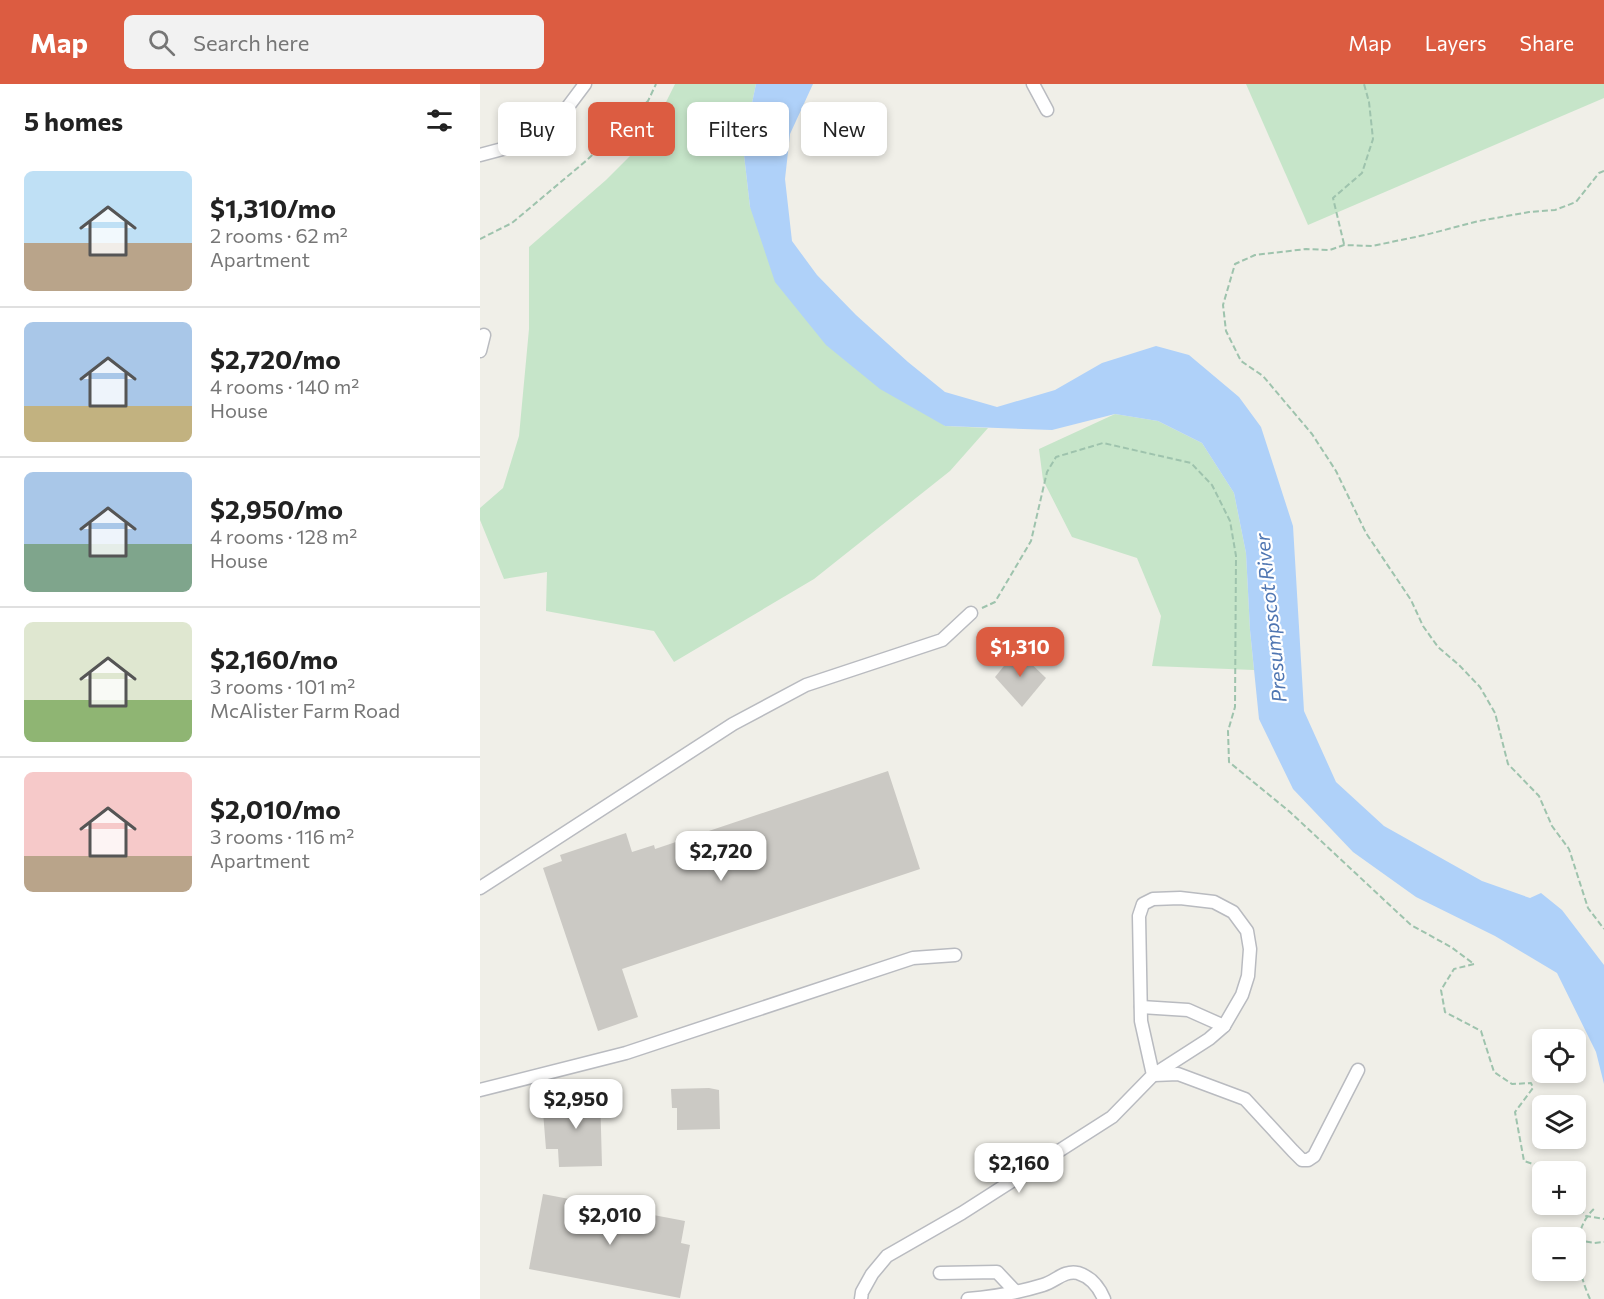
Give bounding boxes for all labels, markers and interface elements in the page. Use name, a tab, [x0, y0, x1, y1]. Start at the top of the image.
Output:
search box	[124, 15, 544, 69]
text: Map	[30, 25, 88, 59]
icon: search	[145, 26, 178, 59]
text: Search here	[193, 29, 309, 56]
text: Map	[1348, 30, 1392, 55]
text: Layers	[1425, 30, 1487, 55]
text: Share	[1520, 30, 1574, 55]
chip: Buy	[498, 102, 576, 156]
chip: Rent	[588, 102, 675, 156]
chip: Filters	[687, 102, 789, 156]
chip: New	[801, 102, 887, 156]
icon: filters	[423, 104, 456, 137]
text: 5 homes	[24, 105, 123, 136]
text: $1,310/mo	[210, 192, 336, 223]
icon: home	[72, 195, 144, 267]
text: 2 rooms · 62 m²	[210, 223, 348, 247]
text: Apartment	[210, 247, 310, 271]
text: $2,720/mo	[210, 343, 341, 374]
icon: home	[72, 346, 144, 418]
text: 4 rooms · 140 m²	[210, 374, 359, 398]
text: House	[210, 398, 268, 422]
text: $2,950/mo	[210, 493, 343, 524]
icon: home	[72, 496, 144, 568]
text: 4 rooms · 128 m²	[210, 524, 357, 548]
water label: Presumpscot River	[1249, 531, 1291, 704]
text: House	[210, 548, 268, 572]
pin: $1,310	[971, 627, 1069, 678]
text: $1,310	[990, 634, 1050, 658]
text: $2,160/mo	[210, 643, 338, 674]
icon: home	[72, 646, 144, 718]
text: 3 rooms · 101 m²	[210, 674, 355, 698]
text: McAlister Farm Road	[210, 698, 400, 722]
text: $2,010/mo	[210, 793, 341, 824]
icon: home	[72, 796, 144, 868]
text: 3 rooms · 116 m²	[210, 824, 354, 848]
pin: $2,720	[672, 831, 770, 882]
text: $2,720	[689, 838, 753, 862]
text: Apartment	[210, 848, 310, 872]
map controls	[1532, 1029, 1586, 1281]
button: locate	[1532, 1029, 1586, 1083]
pin: $2,950	[527, 1079, 625, 1130]
text: $2,950	[544, 1086, 608, 1110]
button: layers	[1532, 1095, 1586, 1149]
pin: $2,160	[970, 1143, 1068, 1194]
text: $2,160	[988, 1150, 1050, 1174]
button: +	[1532, 1161, 1586, 1215]
pin: $2,010	[561, 1195, 659, 1246]
text: $2,010	[578, 1202, 642, 1226]
button: −	[1532, 1227, 1586, 1281]

